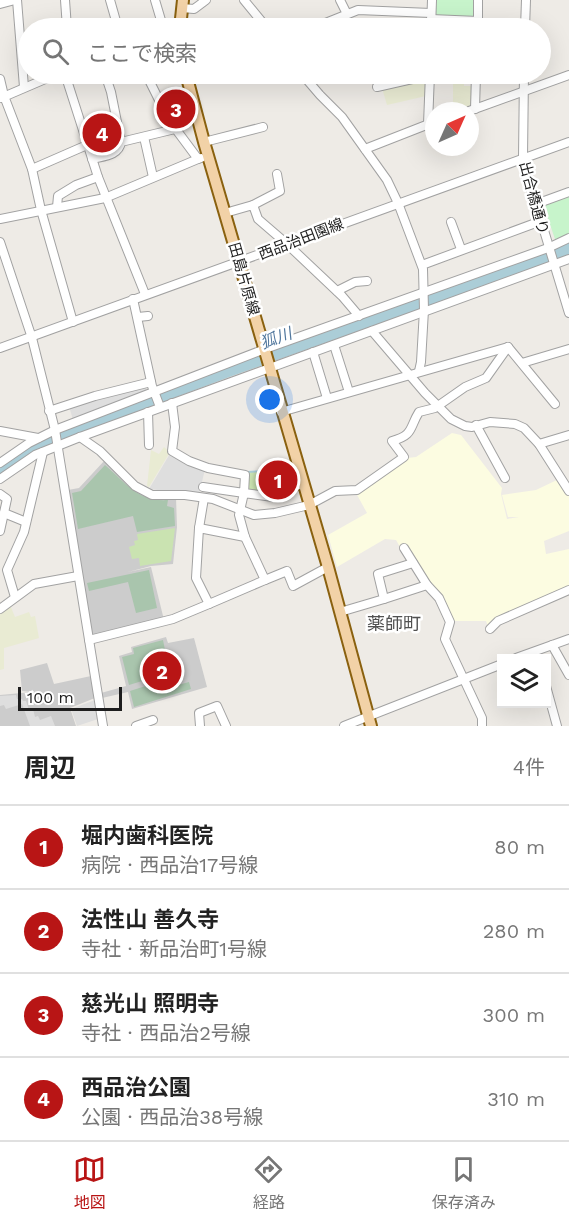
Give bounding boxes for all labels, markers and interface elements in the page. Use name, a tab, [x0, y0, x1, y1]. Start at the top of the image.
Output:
search box	[18, 18, 551, 84]
icon: search	[39, 35, 72, 68]
text: ここで検索	[87, 41, 197, 66]
pin: 3	[156, 86, 195, 132]
north arrow	[425, 102, 479, 156]
pin: 4	[82, 110, 122, 156]
street label: 出合橋通り	[516, 159, 552, 237]
street label: 西品治田園線	[256, 214, 346, 264]
street label: 田島片原線	[225, 240, 263, 318]
water label: 狐川	[258, 323, 296, 352]
your location	[255, 385, 284, 414]
pin: 1	[258, 458, 298, 502]
district label: 薬師町	[367, 613, 421, 634]
pin: 2	[142, 648, 182, 694]
map controls	[497, 654, 551, 708]
button: layers	[497, 654, 551, 708]
scale bar	[18, 684, 122, 712]
text: 100 m	[27, 688, 74, 707]
text: 周辺	[24, 753, 76, 783]
text: 4件	[513, 755, 545, 779]
text: 堀内歯科医院	[81, 823, 213, 848]
text: 1	[39, 835, 48, 859]
text: 80 m	[494, 835, 545, 859]
text: 病院 · 西品治17号線	[81, 853, 258, 877]
text: 法性山 善久寺	[81, 907, 219, 932]
text: 2	[38, 919, 49, 943]
text: 280 m	[483, 919, 545, 943]
text: 寺社 · 新品治町1号線	[81, 937, 267, 961]
text: 慈光山 照明寺	[81, 991, 219, 1016]
text: 3	[38, 1003, 49, 1027]
text: 300 m	[483, 1003, 545, 1027]
text: 寺社 · 西品治2号線	[81, 1021, 251, 1045]
text: 西品治公園	[81, 1075, 191, 1100]
text: 4	[37, 1087, 50, 1111]
text: 310 m	[487, 1087, 545, 1111]
text: 公園 · 西品治38号線	[81, 1105, 263, 1129]
tab: 地図	[73, 1153, 106, 1213]
tab: 経路	[252, 1153, 285, 1213]
tab: 保存済み	[432, 1153, 496, 1213]

